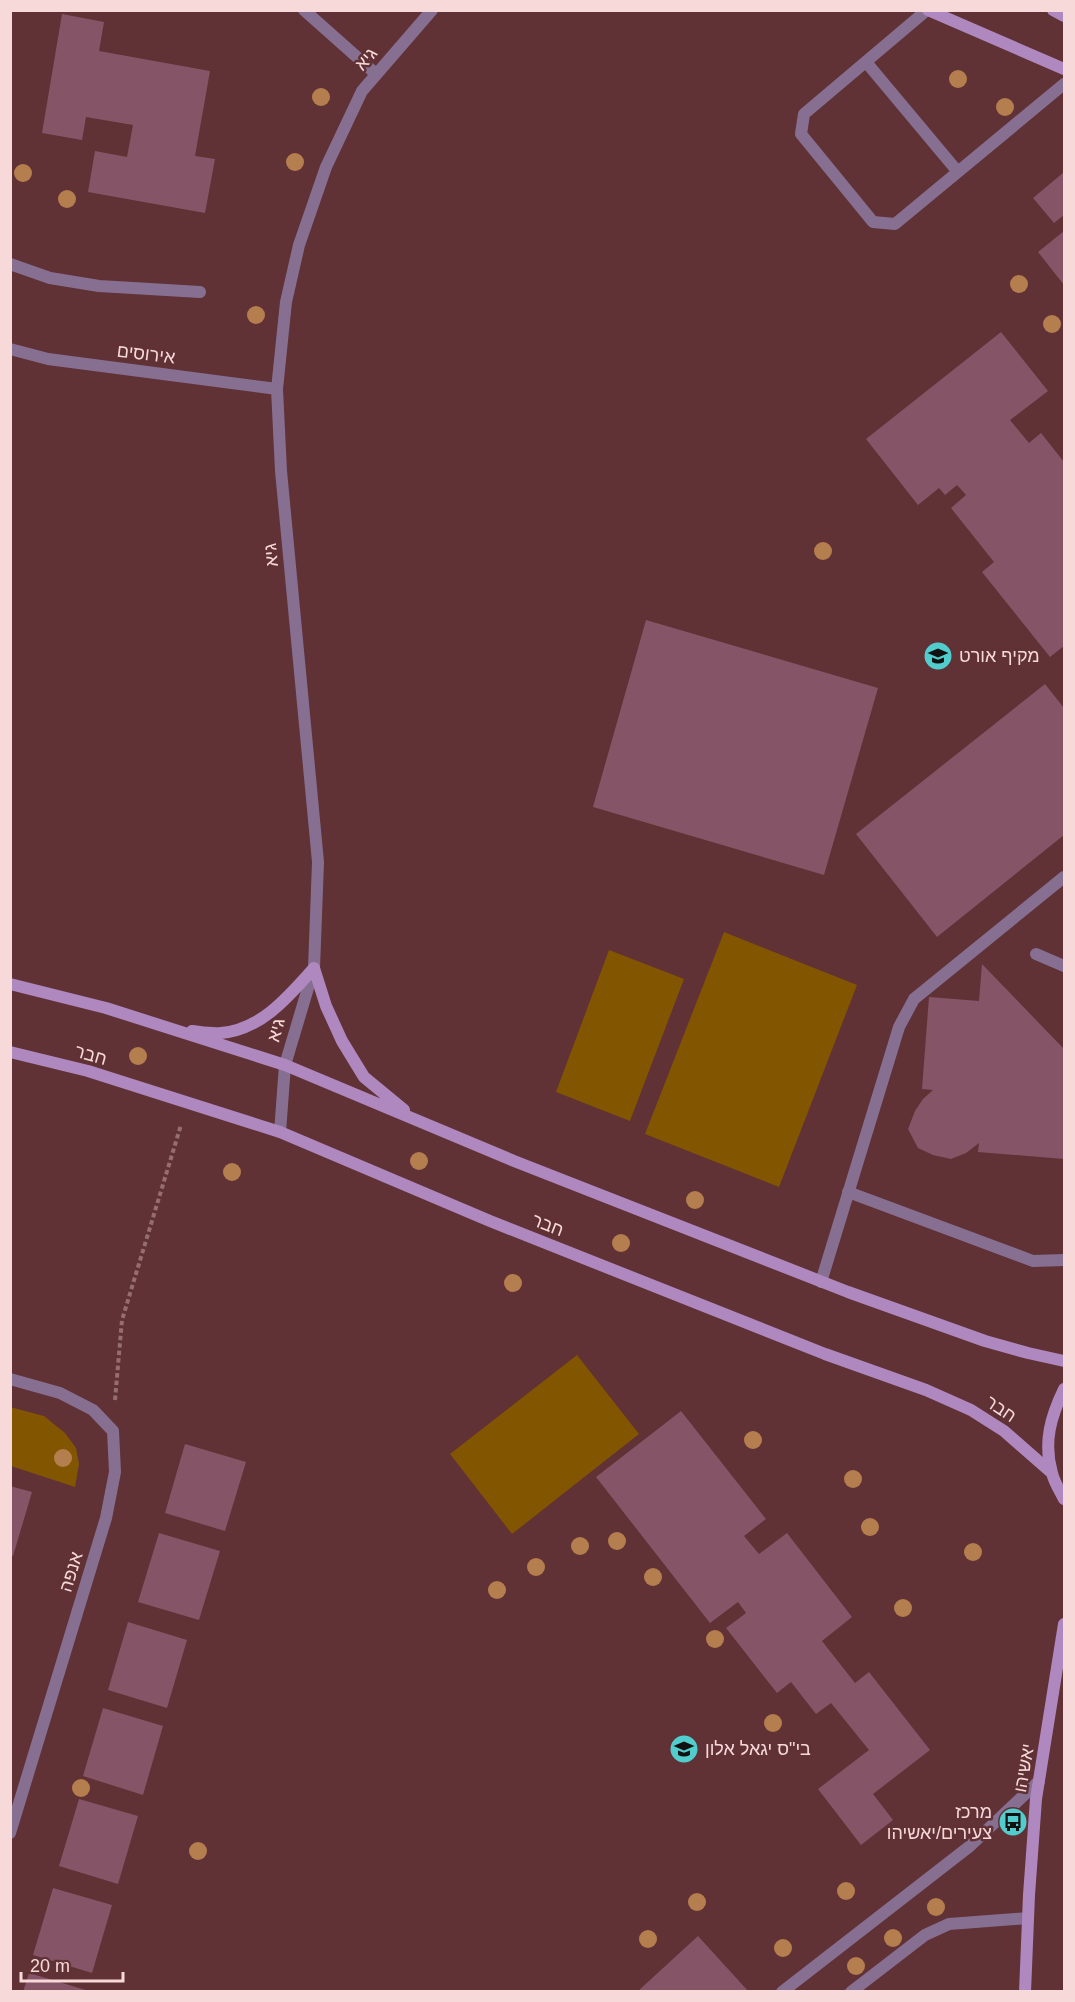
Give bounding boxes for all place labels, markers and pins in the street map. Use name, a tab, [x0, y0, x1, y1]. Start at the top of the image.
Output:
school or university icon: מקיף אורט	[922, 640, 954, 672]
place label: מקיף אורט	[959, 646, 1040, 666]
school or university icon: בי"ס יגאל אלון	[668, 1733, 700, 1765]
place label: בי"ס יגאל אלון	[705, 1739, 811, 1759]
place label: מרכז צעירים/יאשיהו	[887, 1802, 992, 1843]
bus stop icon: מרכז צעירים/יאשיהו	[997, 1806, 1029, 1838]

